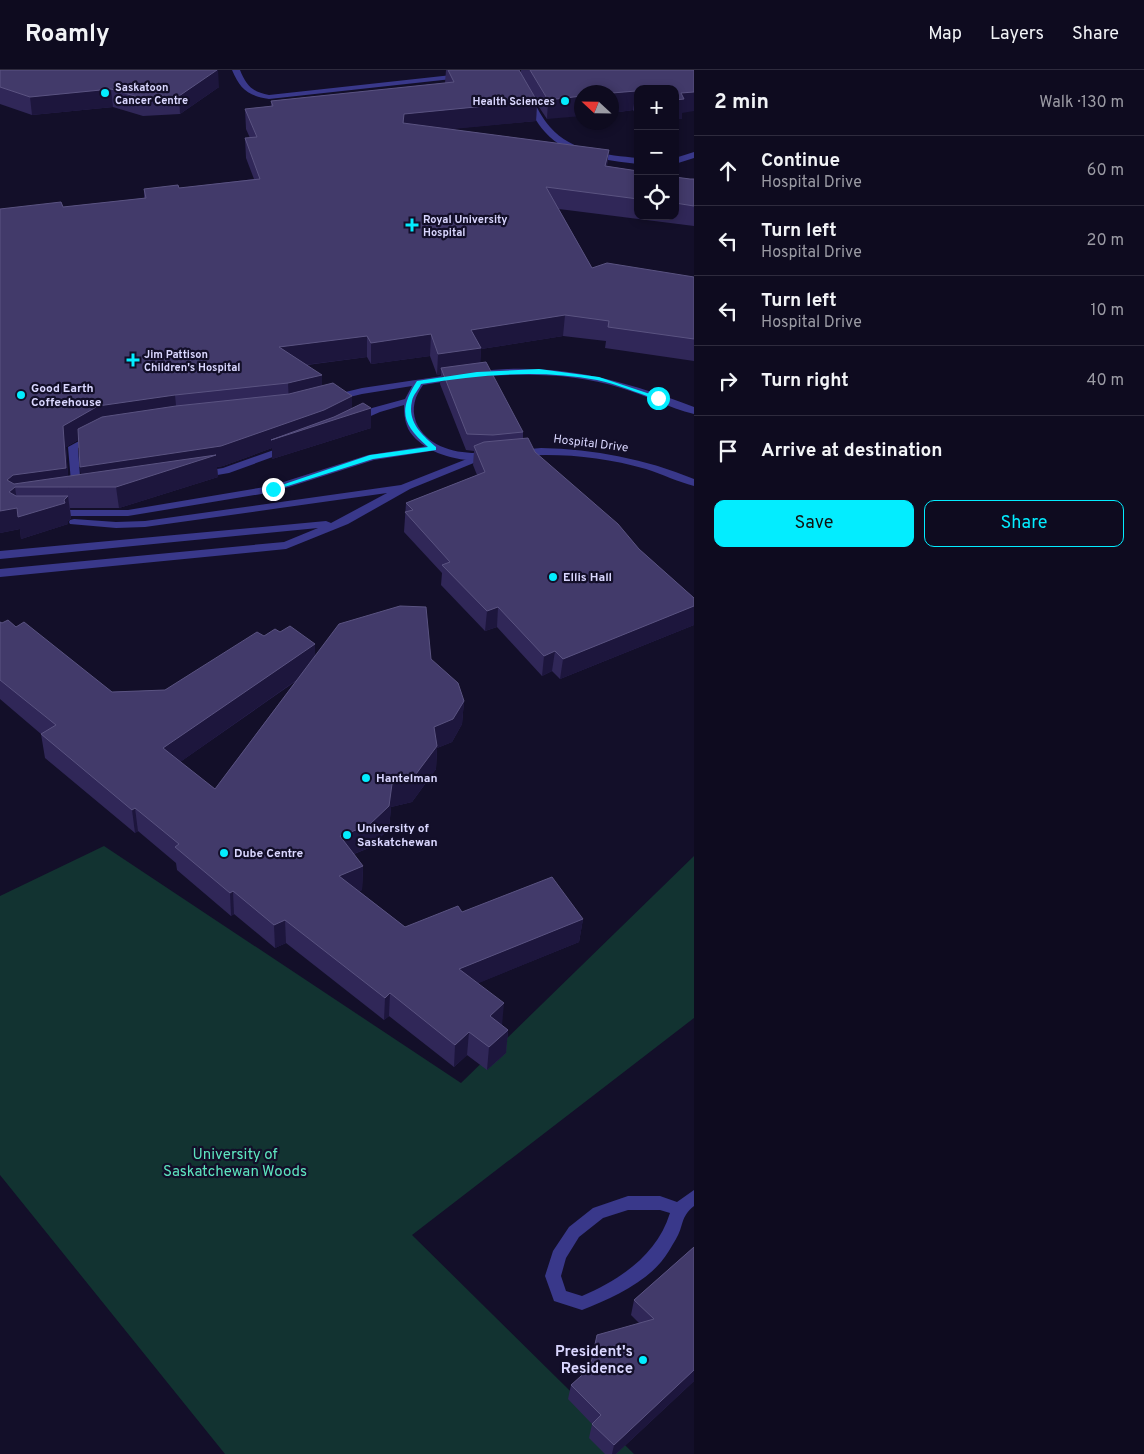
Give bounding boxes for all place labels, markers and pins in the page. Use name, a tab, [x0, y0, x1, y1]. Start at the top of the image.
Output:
place label: Saskatoon Cancer Centre	[115, 81, 188, 108]
marker: Saskatoon Cancer Centre	[99, 87, 111, 99]
place label: Health Sciences	[473, 95, 555, 109]
marker: Health Sciences	[559, 95, 571, 107]
place label: Royal University Hospital	[423, 213, 507, 240]
marker: Royal University Hospital	[405, 218, 419, 232]
place label: Jim Pattison Children's Hospital	[144, 348, 241, 375]
marker: Jim Pattison Children's Hospital	[126, 353, 140, 367]
place label: Good Earth Coffeehouse	[31, 381, 102, 411]
marker: Good Earth Coffeehouse	[15, 389, 27, 401]
place label: Ellis Hall	[563, 570, 612, 586]
marker: Ellis Hall	[547, 571, 559, 583]
place label: Hantelman	[376, 771, 438, 787]
marker: Hantelman	[360, 772, 372, 784]
place label: University of Saskatchewan	[357, 821, 438, 851]
marker: University of Saskatchewan	[341, 829, 353, 841]
place label: Dube Centre	[234, 846, 303, 862]
marker: Dube Centre	[218, 847, 230, 859]
place label: President's Residence	[555, 1343, 633, 1379]
marker: President's Residence	[637, 1354, 649, 1366]

